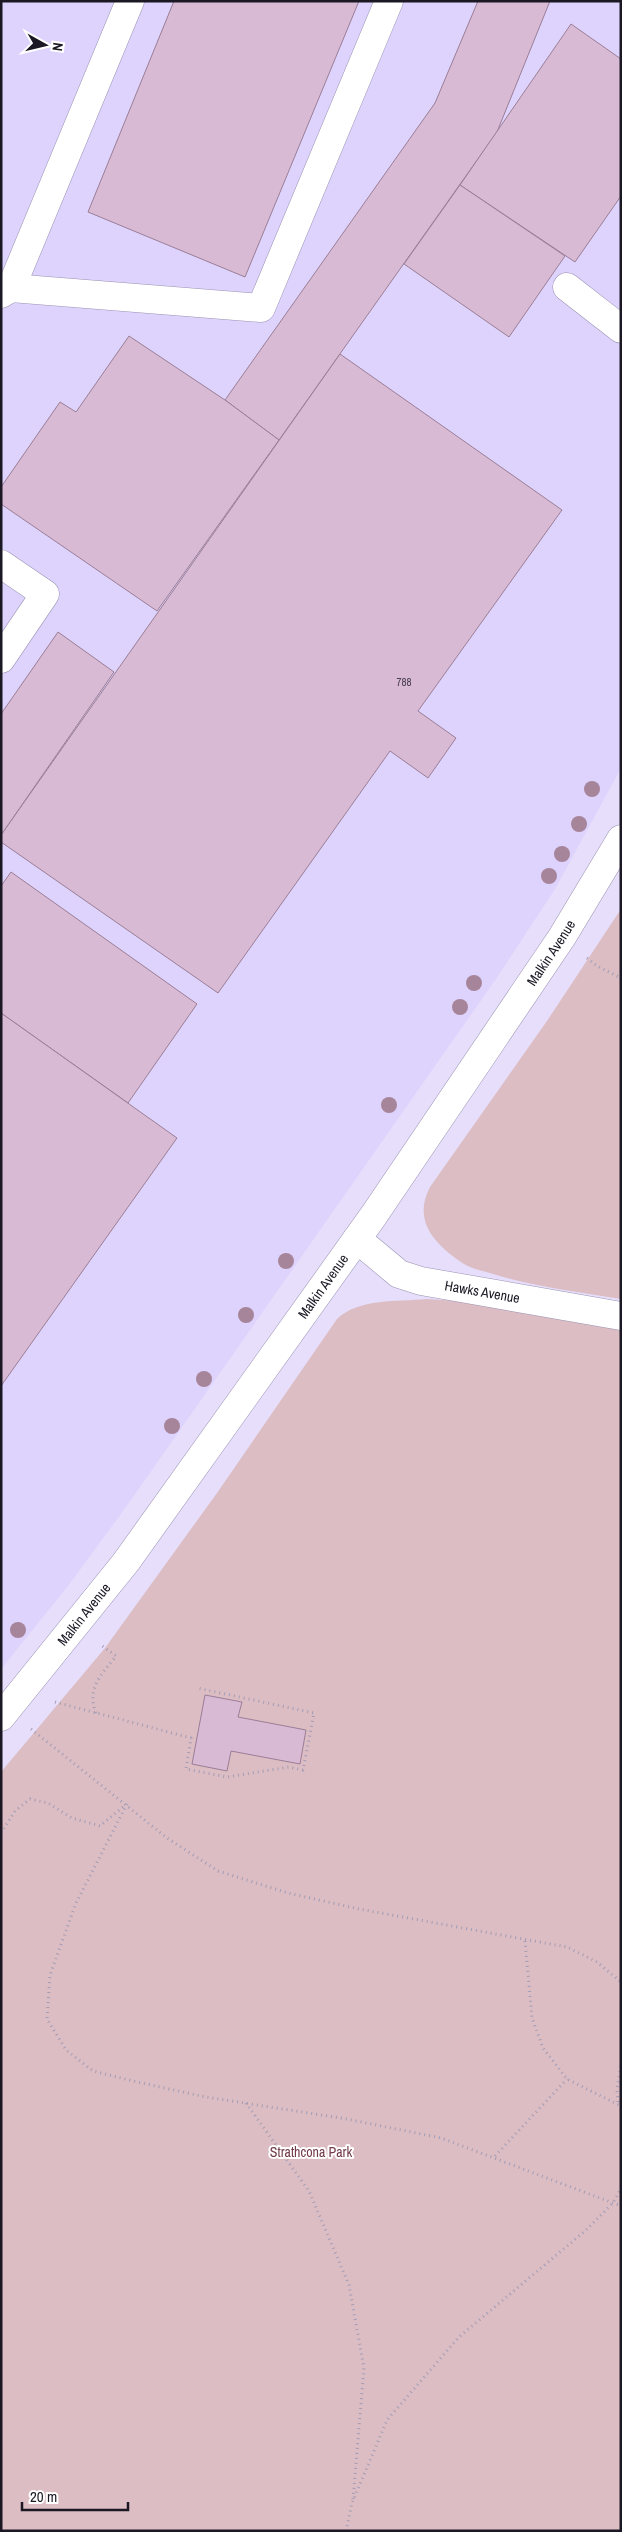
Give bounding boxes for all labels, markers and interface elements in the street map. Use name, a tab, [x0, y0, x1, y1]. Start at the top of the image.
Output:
north arrow	[20, 20, 70, 70]
text: N	[48, 41, 67, 52]
house number: 788	[396, 675, 412, 689]
street label: Malkin Avenue	[523, 917, 579, 989]
street label: Malkin Avenue	[294, 1250, 352, 1322]
street label: Hawks Avenue	[443, 1276, 521, 1307]
street label: Malkin Avenue	[53, 1579, 114, 1649]
park label: Strathcona Park	[270, 2143, 352, 2161]
scale bar	[22, 2480, 129, 2512]
text: 20 m	[30, 2486, 57, 2507]

